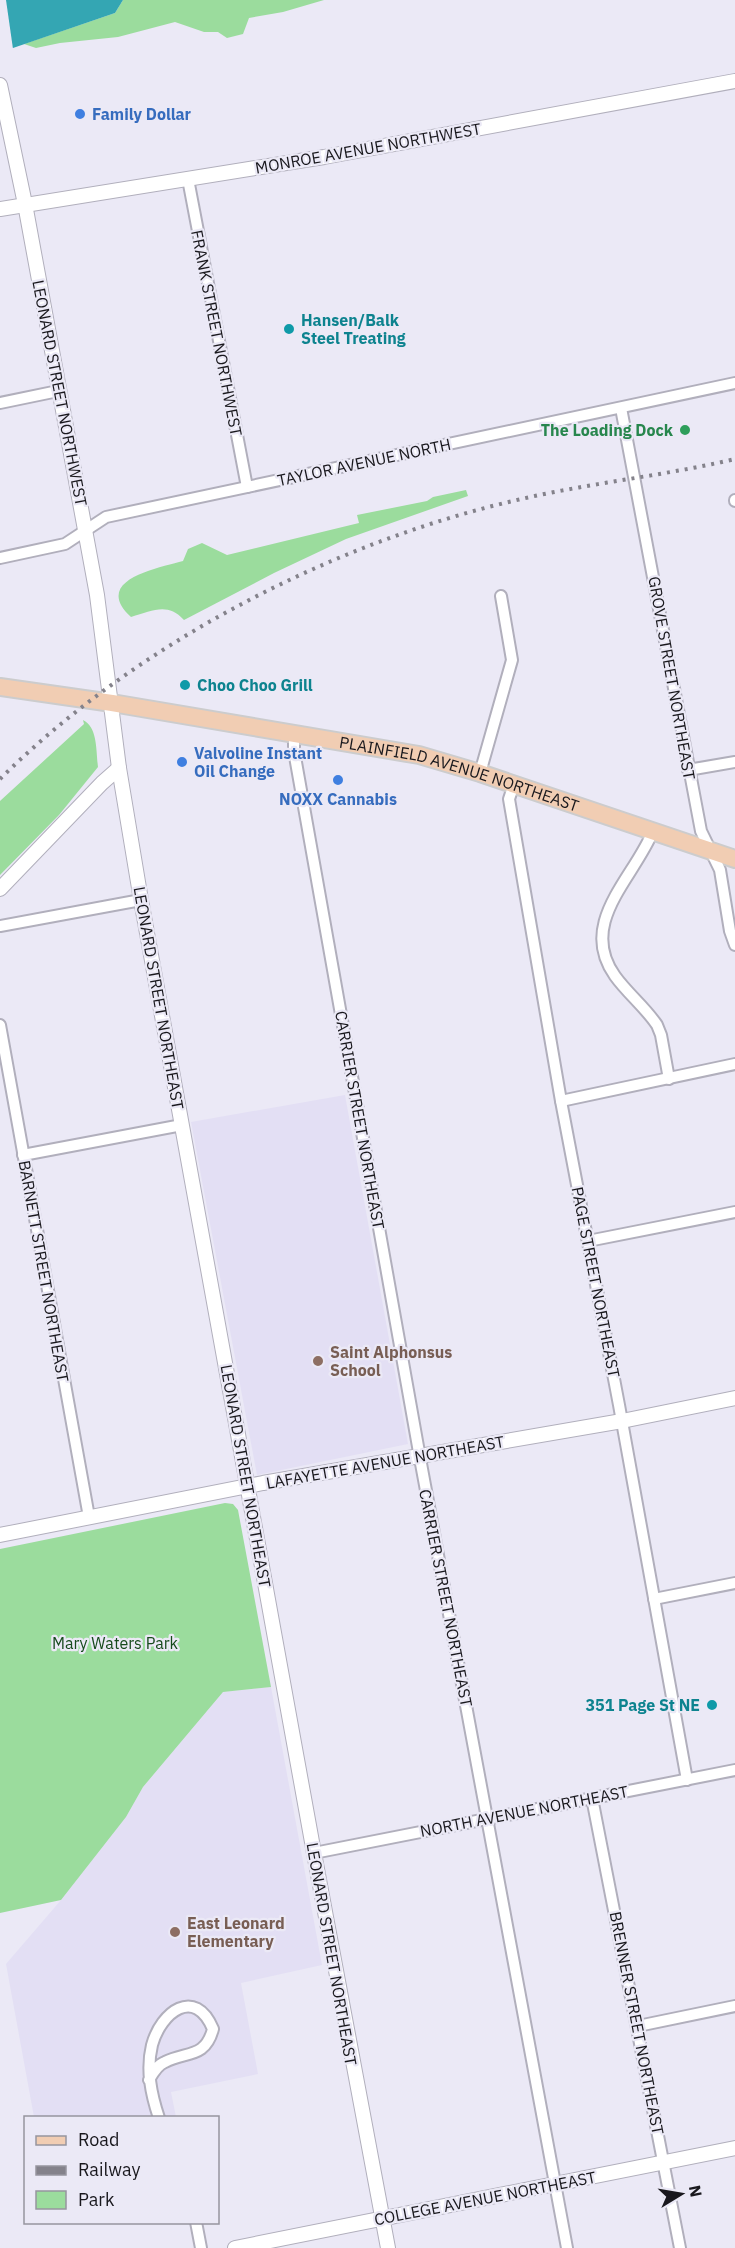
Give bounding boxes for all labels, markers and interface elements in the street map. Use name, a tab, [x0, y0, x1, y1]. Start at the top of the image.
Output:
place label: Family Dollar	[92, 104, 192, 124]
marker: Family Dollar	[73, 107, 87, 121]
street label: MONROE AVENUE NORTHWEST	[254, 118, 482, 178]
street label: FRANK STREET NORTHWEST	[187, 228, 247, 438]
street label: LEONARD STREET NORTHWEST	[28, 278, 92, 508]
place label: Hansen/Balk Steel Treating	[301, 310, 406, 348]
marker: Hansen/Balk Steel Treating	[282, 322, 296, 336]
place label: The Loading Dock	[541, 420, 674, 440]
marker: The Loading Dock	[678, 423, 692, 437]
street label: TAYLOR AVENUE NORTH	[275, 434, 453, 490]
street label: GROVE STREET NORTHEAST	[644, 575, 700, 781]
place label: Choo Choo Grill	[197, 675, 313, 695]
marker: Choo Choo Grill	[178, 678, 192, 692]
street label: PLAINFIELD AVENUE NORTHEAST	[338, 732, 582, 816]
place label: Valvoline Instant Oil Change	[194, 743, 322, 781]
marker: Valvoline Instant Oil Change	[175, 755, 189, 769]
marker: NOXX Cannabis	[331, 773, 345, 787]
place label: NOXX Cannabis	[279, 789, 397, 809]
street label: LEONARD STREET NORTHEAST	[130, 885, 188, 1111]
street label: CARRIER STREET NORTHEAST	[331, 1009, 389, 1231]
street label: BARNETT STREET NORTHEAST	[15, 1159, 73, 1383]
street label: PAGE STREET NORTHEAST	[568, 1185, 624, 1379]
place label: Saint Alphonsus School	[330, 1342, 452, 1380]
marker: Saint Alphonsus School	[311, 1354, 325, 1368]
street label: LEONARD STREET NORTHEAST	[217, 1363, 275, 1589]
street label: LAFAYETTE AVENUE NORTHEAST	[264, 1431, 506, 1493]
street label: CARRIER STREET NORTHEAST	[415, 1487, 477, 1709]
park label: Mary Waters Park	[52, 1633, 179, 1653]
place label: 351 Page St NE	[585, 1695, 700, 1715]
marker: 351 Page St NE	[705, 1698, 719, 1712]
street label: NORTH AVENUE NORTHEAST	[418, 1781, 630, 1841]
street label: LEONARD STREET NORTHEAST	[303, 1841, 361, 2067]
street label: BRENNER STREET NORTHEAST	[606, 1910, 668, 2136]
place label: East Leonard Elementary	[187, 1913, 285, 1951]
marker: East Leonard Elementary	[168, 1925, 182, 1939]
legend	[24, 2116, 219, 2224]
text: Road	[78, 2128, 119, 2151]
text: Railway	[78, 2158, 140, 2181]
north arrow	[651, 2164, 711, 2224]
street label: COLLEGE AVENUE NORTHEAST	[372, 2167, 598, 2229]
text: N	[685, 2184, 707, 2199]
text: Park	[78, 2188, 115, 2211]

